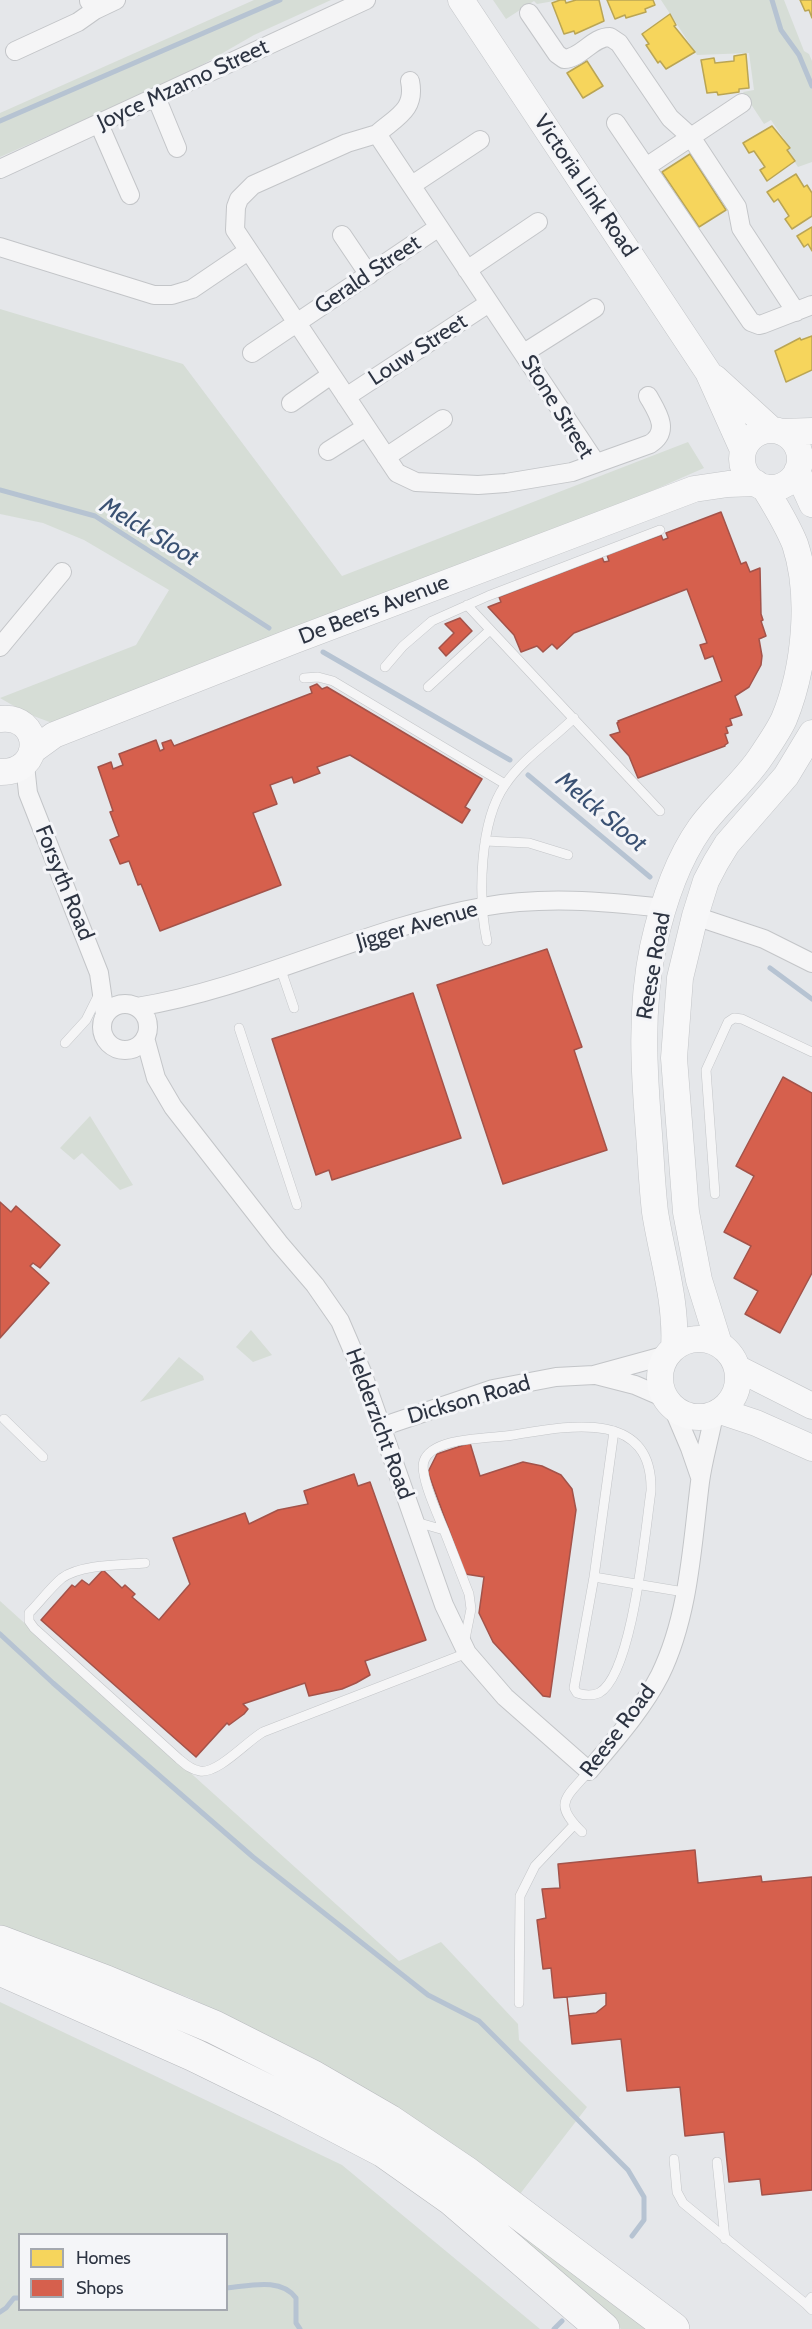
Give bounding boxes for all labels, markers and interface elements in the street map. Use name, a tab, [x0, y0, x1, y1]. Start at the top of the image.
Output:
street label: Joyce Mzamo Street	[93, 34, 273, 136]
street label: Victoria Link Road	[528, 110, 642, 262]
street label: Gerald Street	[310, 230, 426, 320]
street label: Louw Street	[364, 308, 472, 392]
street label: Stone Street	[515, 350, 599, 464]
water label: Melck Sloot	[95, 491, 203, 573]
street label: De Beers Avenue	[295, 569, 453, 651]
water label: Melck Sloot	[550, 766, 652, 858]
street label: Forsyth Road	[29, 822, 99, 944]
street label: Jigger Avenue	[353, 896, 481, 956]
street label: Reese Road	[632, 910, 676, 1022]
street label: Helderzicht Road	[339, 1345, 419, 1503]
street label: Dickson Road	[405, 1370, 533, 1430]
street label: Reese Road	[575, 1680, 661, 1782]
legend	[18, 2233, 228, 2311]
text: Homes	[76, 2247, 131, 2269]
text: Shops	[76, 2277, 124, 2299]

